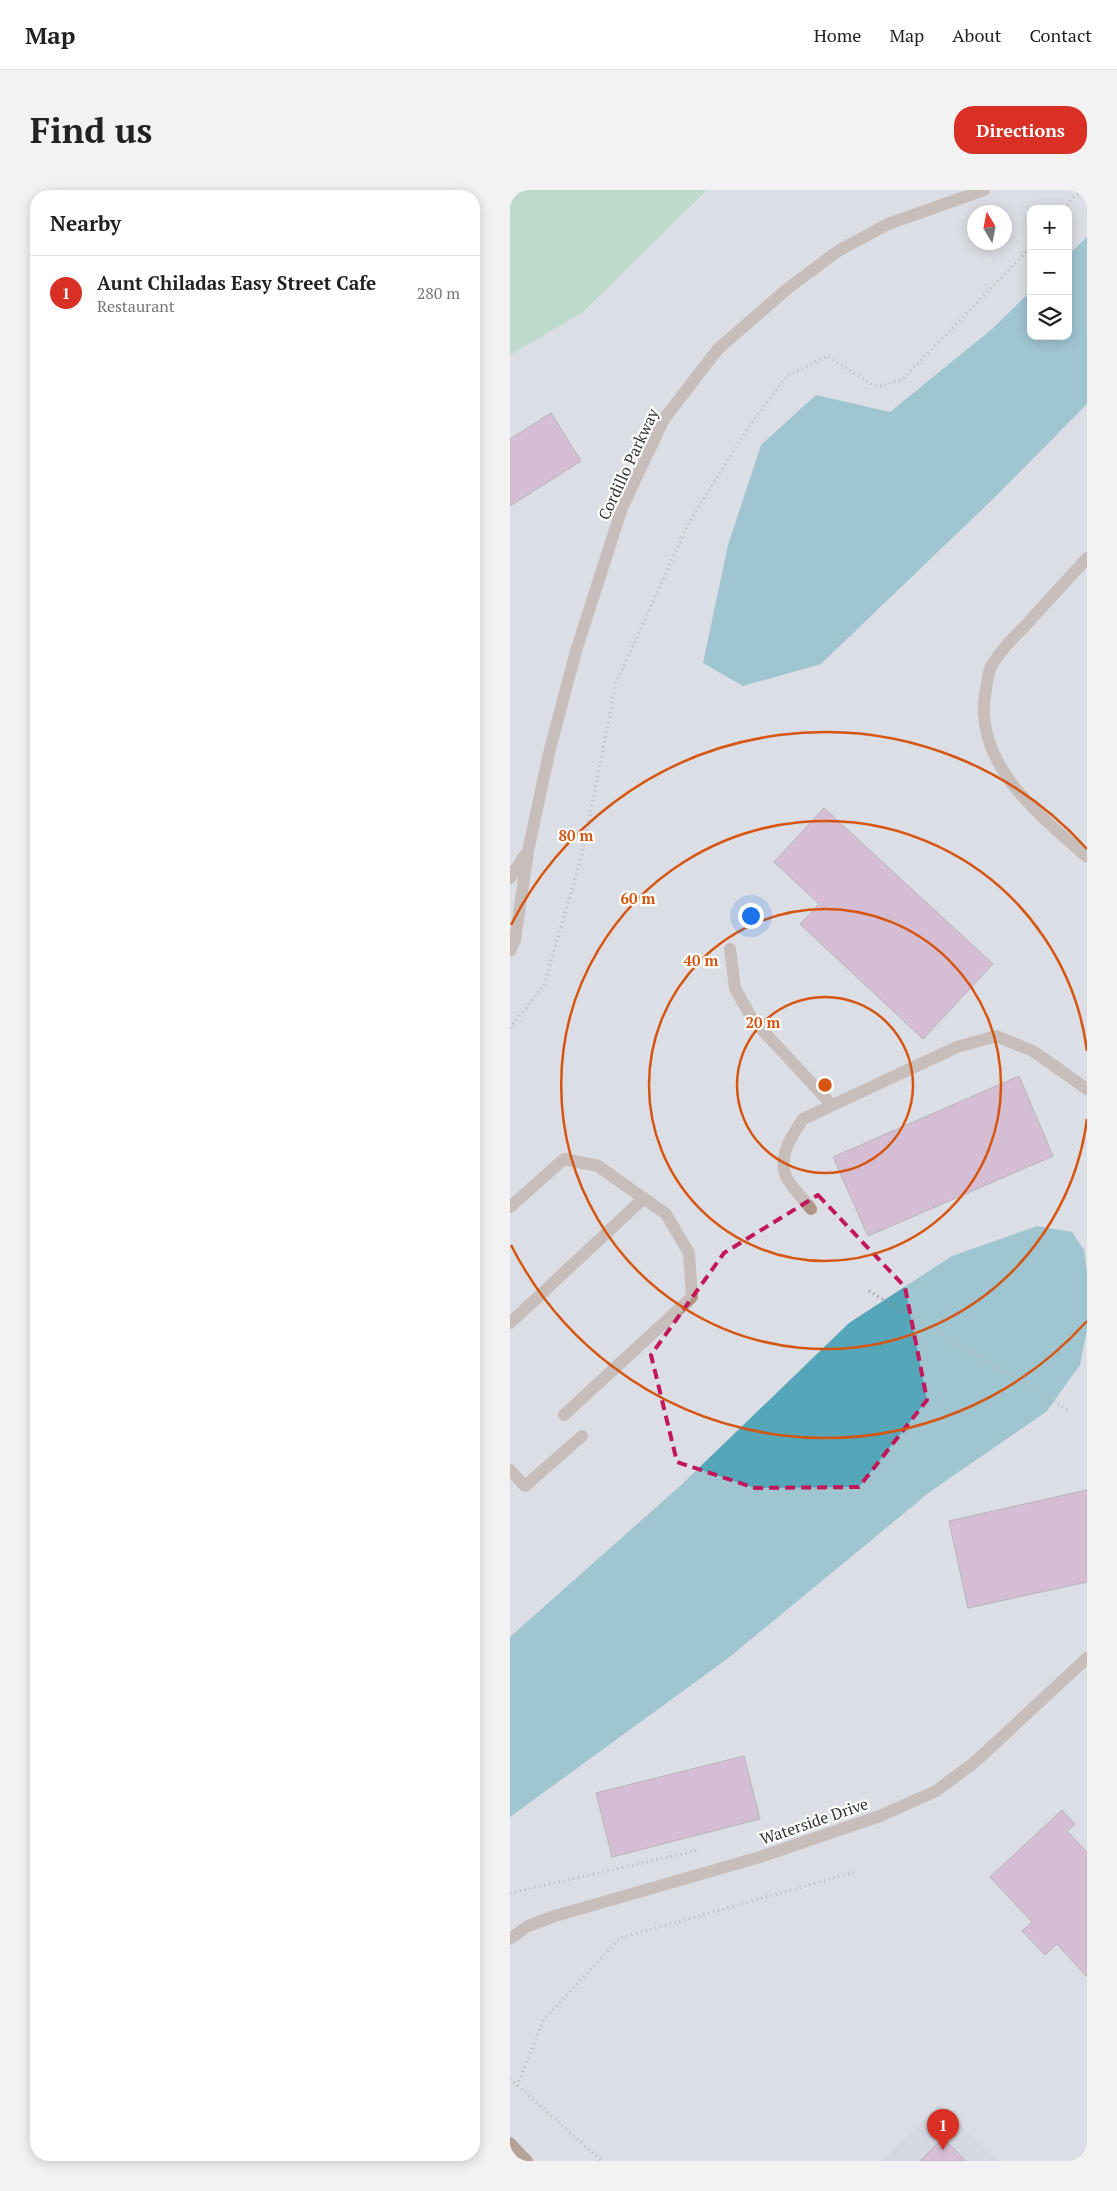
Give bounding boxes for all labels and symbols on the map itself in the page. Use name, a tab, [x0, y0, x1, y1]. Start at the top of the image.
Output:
north arrow	[967, 205, 1012, 250]
street label: Cordillo Parkway	[593, 404, 664, 523]
text: 80 m	[559, 825, 594, 845]
text: 60 m	[621, 888, 656, 908]
your location	[738, 903, 764, 929]
text: 40 m	[684, 950, 719, 970]
text: 20 m	[746, 1012, 781, 1032]
centre of rings	[816, 1076, 834, 1094]
street label: Waterside Drive	[757, 1792, 871, 1850]
pin: 1	[927, 2109, 959, 2150]

